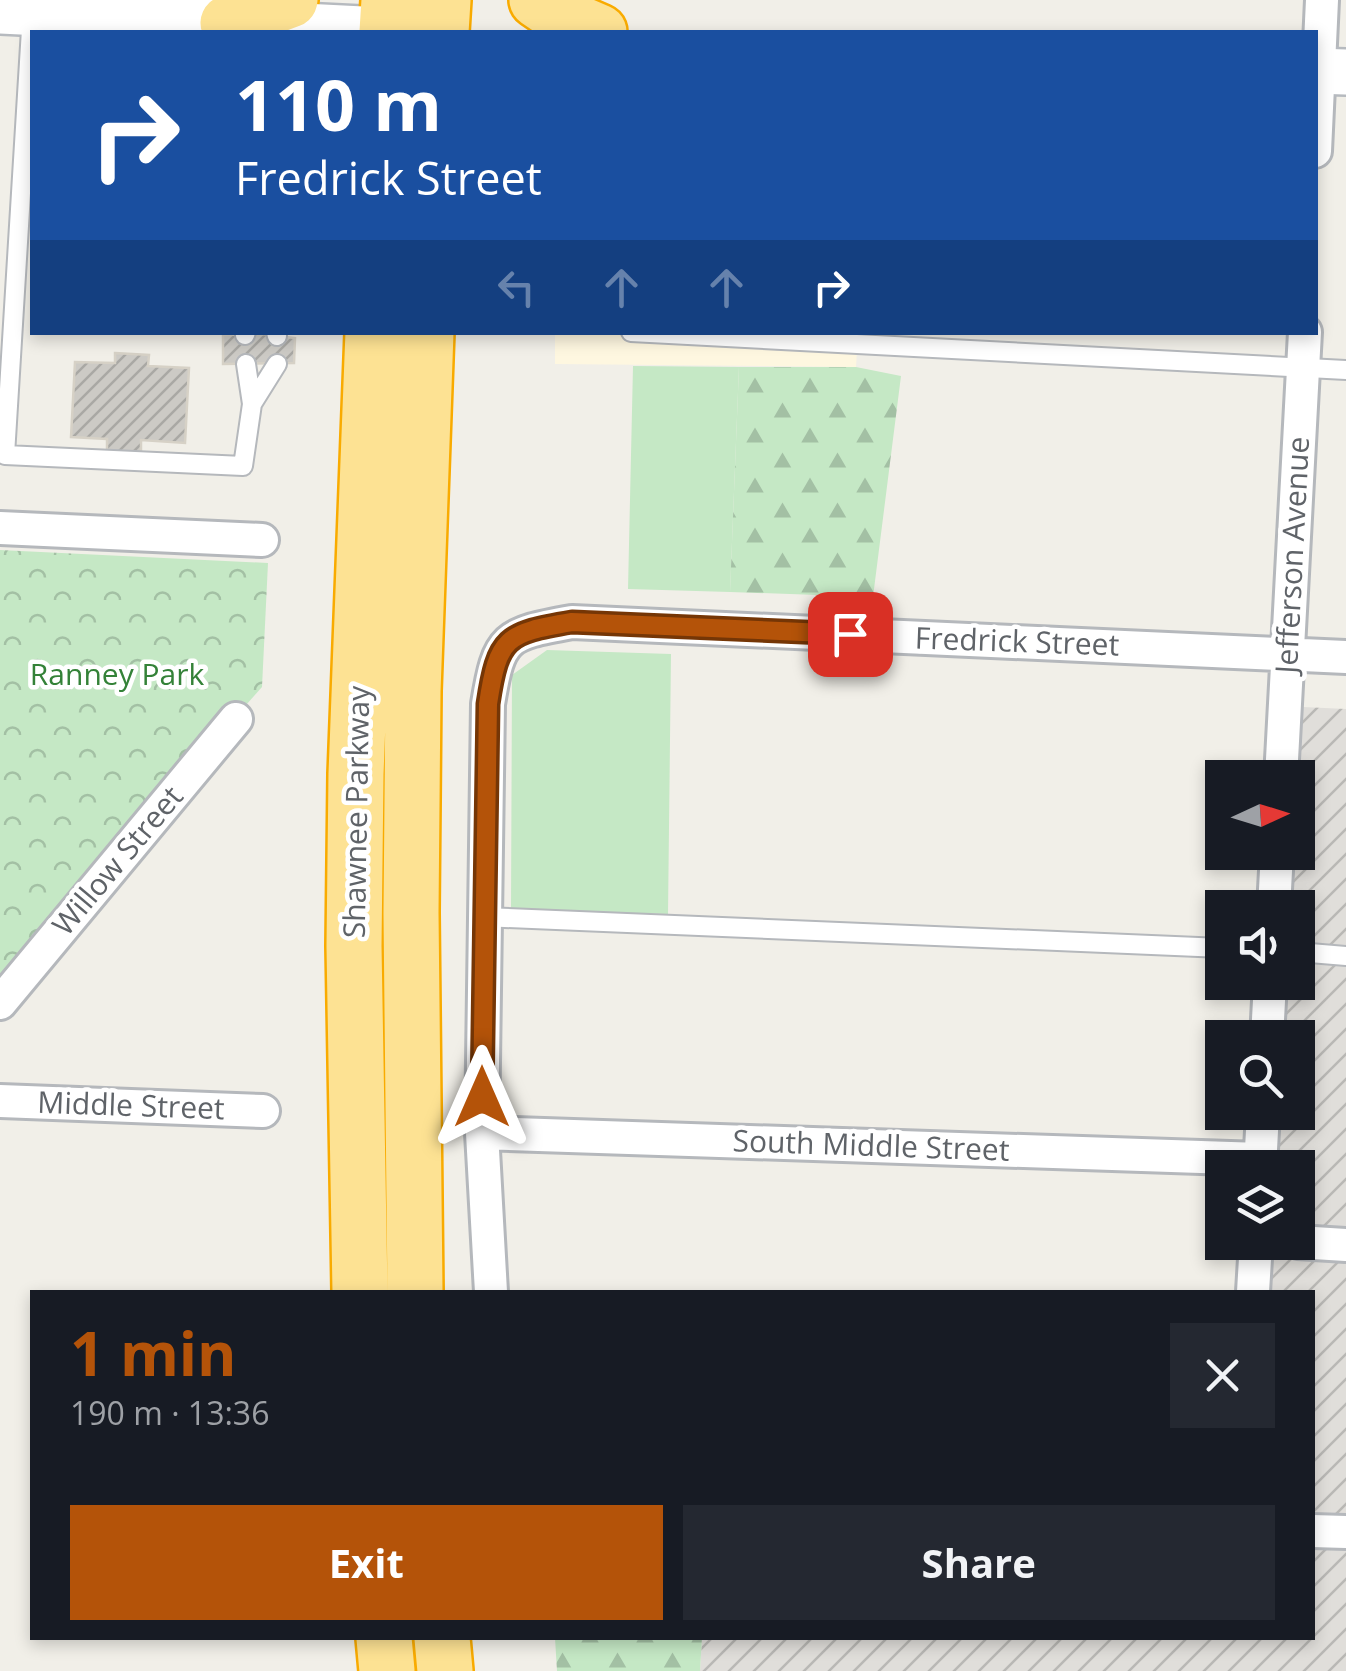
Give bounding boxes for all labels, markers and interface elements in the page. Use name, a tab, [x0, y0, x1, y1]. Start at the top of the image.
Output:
text: 110 m	[235, 56, 442, 152]
icon: right	[70, 70, 200, 200]
text: Fredrick Street	[235, 147, 542, 208]
icon: left	[489, 260, 544, 315]
icon: ahead	[594, 260, 649, 315]
icon: ahead	[699, 260, 754, 315]
icon: right	[804, 260, 859, 315]
street label: Jefferson Avenue	[1265, 435, 1318, 677]
pin	[808, 592, 893, 677]
icon: arrive	[823, 607, 878, 662]
street label: Fredrick Street	[914, 616, 1120, 665]
park label: Ranney Park	[30, 653, 204, 694]
street label: Shawnee Parkway	[333, 685, 378, 938]
north arrow	[1205, 760, 1315, 870]
map controls	[1205, 760, 1315, 1260]
street label: Willow Street	[42, 777, 191, 943]
button: sound	[1205, 890, 1315, 1000]
button: search	[1205, 1020, 1315, 1130]
position arrow	[430, 1045, 534, 1149]
street label: Middle Street	[37, 1081, 225, 1128]
street label: South Middle Street	[732, 1119, 1010, 1170]
button: layers	[1205, 1150, 1315, 1260]
text: 1 min	[70, 1312, 237, 1394]
button: close	[1170, 1323, 1275, 1428]
text: 190 m · 13:36	[70, 1391, 269, 1434]
button: Exit	[70, 1505, 663, 1620]
button: Share	[683, 1505, 1275, 1620]

